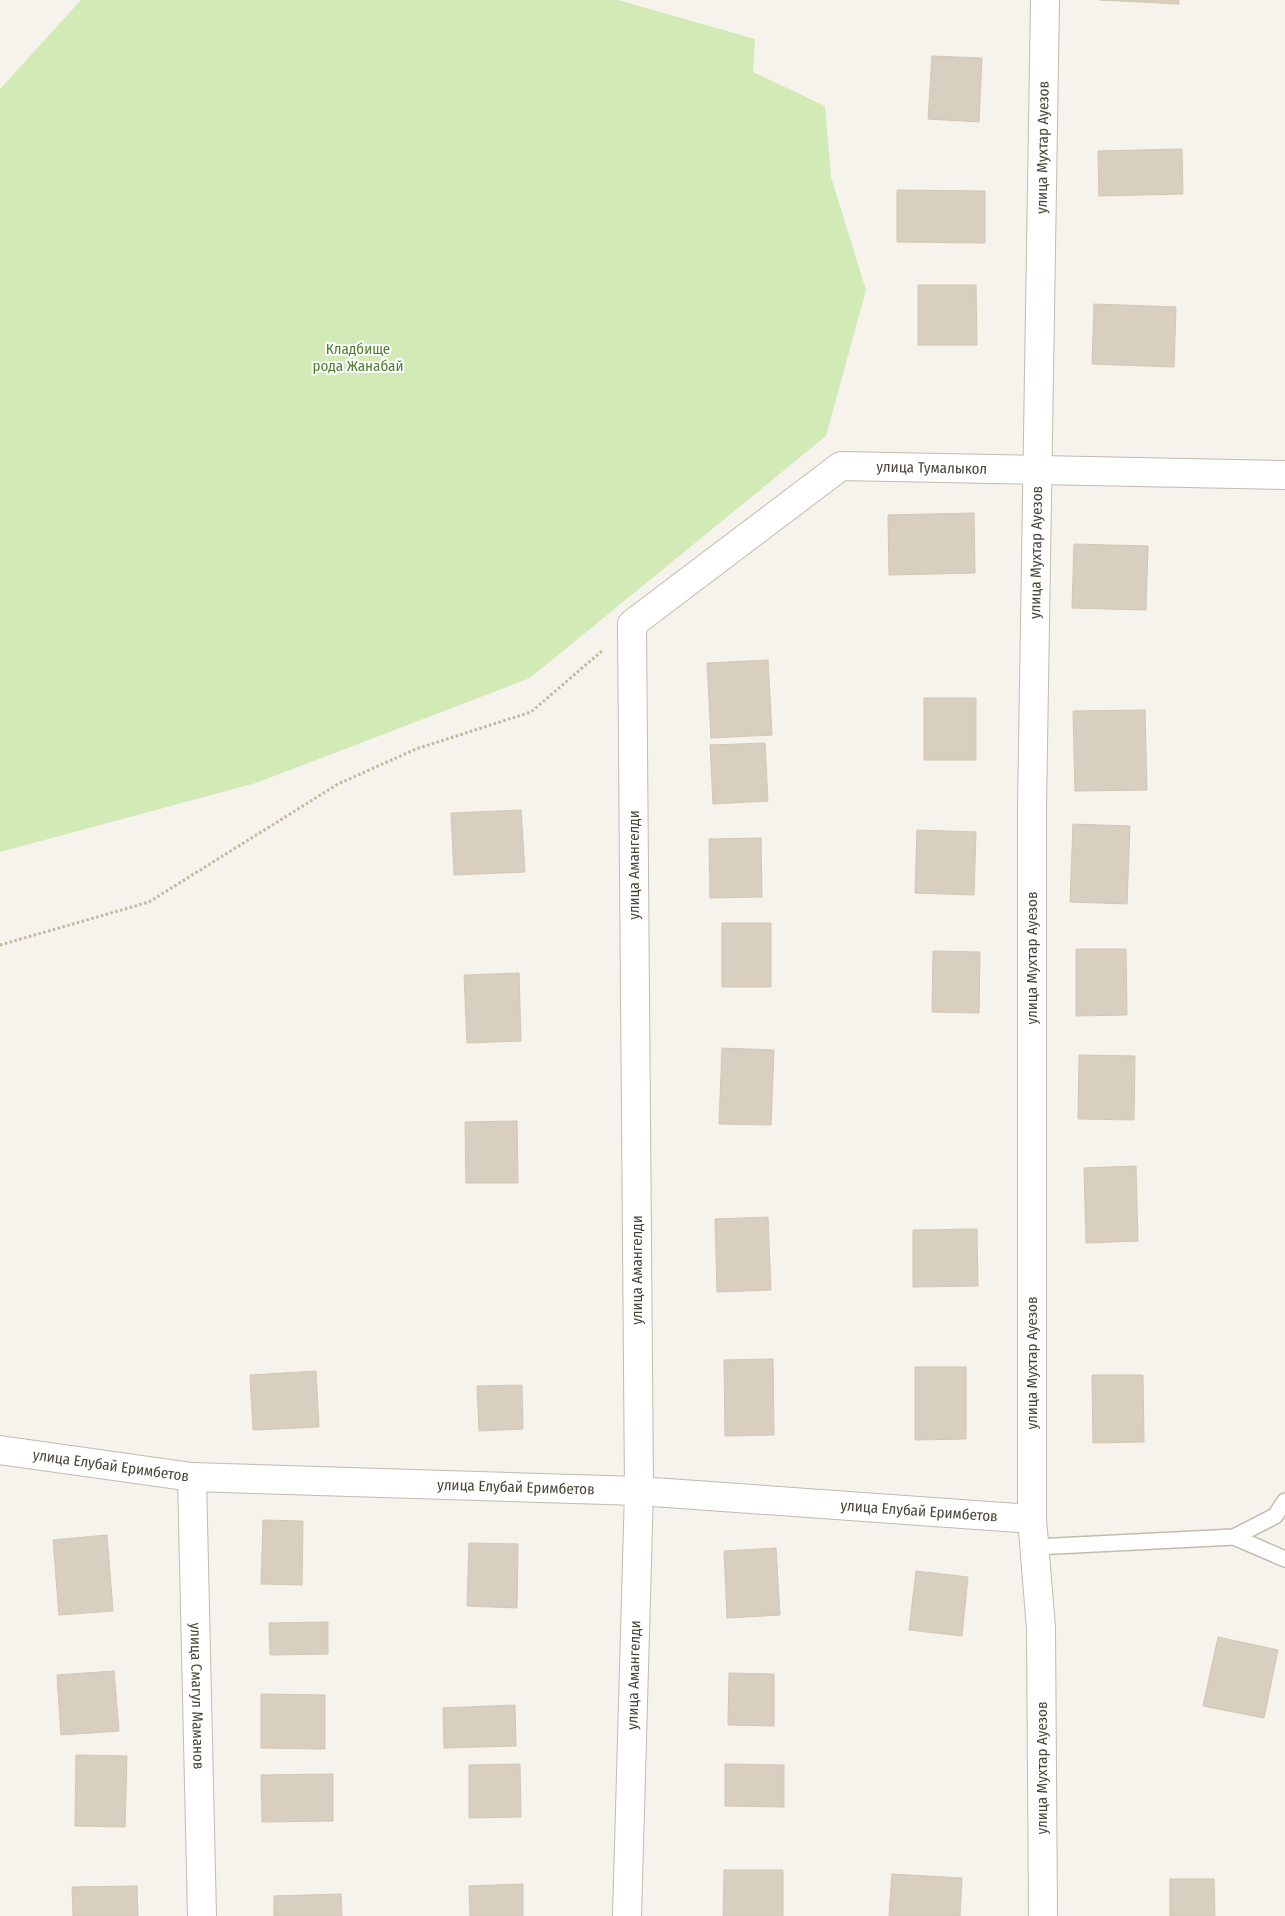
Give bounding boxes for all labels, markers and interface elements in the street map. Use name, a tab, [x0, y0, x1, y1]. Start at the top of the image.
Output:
street label: улица Мухтар Ауезов	[1033, 81, 1053, 214]
park label: Кладбище рода Жанабай	[313, 340, 403, 375]
street label: улица Тумалыкол	[876, 458, 987, 478]
street label: улица Мухтар Ауезов	[1026, 486, 1046, 619]
street label: улица Амангелди	[625, 810, 643, 920]
street label: улица Мухтар Ауезов	[1023, 891, 1041, 1025]
street label: улица Амангелди	[628, 1215, 646, 1325]
street label: улица Мухтар Ауезов	[1023, 1296, 1041, 1430]
street label: улица Елубай Еримбетов	[32, 1446, 190, 1485]
street label: улица Елубай Еримбетов	[437, 1476, 595, 1499]
street label: улица Елубай Еримбетов	[840, 1496, 998, 1526]
street label: улица Амангелди	[623, 1620, 644, 1730]
street label: улица Смагул Маманов	[186, 1622, 208, 1770]
street label: улица Мухтар Ауезов	[1033, 1701, 1051, 1835]

